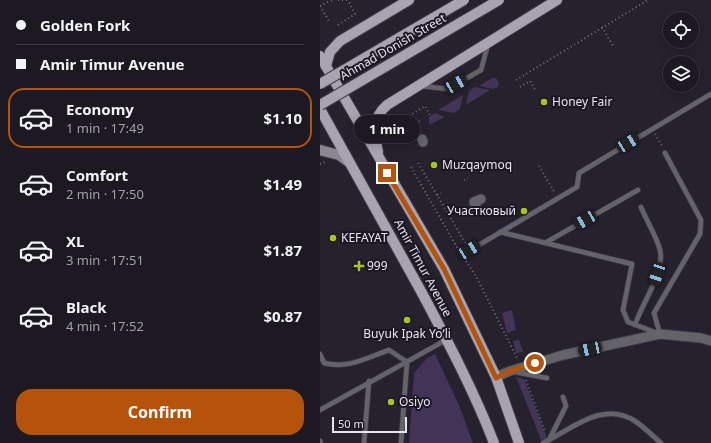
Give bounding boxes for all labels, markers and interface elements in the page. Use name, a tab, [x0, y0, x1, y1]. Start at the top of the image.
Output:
street label: Ahmad Donish Street	[337, 9, 449, 84]
map controls	[663, 12, 699, 92]
button: locate	[663, 12, 699, 48]
text: Golden Fork	[40, 15, 130, 35]
text: Amir Timur Avenue	[40, 54, 185, 74]
button: layers	[663, 56, 699, 92]
car	[443, 73, 469, 95]
place label: Honey Fair	[552, 93, 612, 110]
marker: Honey Fair	[539, 97, 549, 107]
text: Economy	[66, 99, 134, 119]
icon: car	[18, 100, 54, 136]
text: $1.10	[263, 108, 302, 128]
callout: 1 min	[354, 115, 420, 143]
text: 1 min · 17:49	[66, 119, 144, 137]
text: 1 min	[369, 120, 405, 138]
car	[615, 132, 641, 154]
place label: Muzqaymoq	[442, 156, 512, 173]
marker: Muzqaymoq	[429, 160, 439, 170]
route end	[378, 164, 396, 182]
text: Comfort	[66, 165, 128, 185]
icon: car	[18, 166, 54, 202]
text: $1.49	[263, 174, 302, 194]
text: 2 min · 17:50	[66, 185, 144, 203]
place label: Участковый	[447, 202, 516, 219]
marker: Участковый	[519, 206, 529, 216]
car	[572, 209, 598, 231]
street label: Amir Timur Avenue	[390, 216, 457, 320]
place label: KEFAYAT	[341, 229, 388, 246]
text: XL	[66, 231, 84, 251]
icon: car	[18, 232, 54, 268]
marker: KEFAYAT	[328, 233, 338, 243]
car	[456, 239, 482, 261]
text: $1.87	[263, 240, 302, 260]
text: 3 min · 17:51	[66, 251, 144, 269]
place label: 999	[367, 257, 388, 274]
marker: 999	[354, 261, 364, 271]
car	[648, 261, 666, 287]
text: Black	[66, 297, 106, 317]
icon: car	[18, 298, 54, 334]
text: $0.87	[263, 306, 302, 326]
marker: Buyuk Ipak Yo‘li	[402, 315, 412, 325]
text: 4 min · 17:52	[66, 317, 144, 335]
place label: Buyuk Ipak Yo‘li	[363, 325, 451, 342]
car	[577, 341, 603, 357]
route start	[526, 354, 544, 372]
button: Confirm	[16, 389, 304, 435]
place label: Osiyo	[399, 393, 431, 410]
marker: Osiyo	[386, 397, 396, 407]
scale bar	[332, 415, 407, 434]
text: 50 m	[338, 416, 364, 431]

